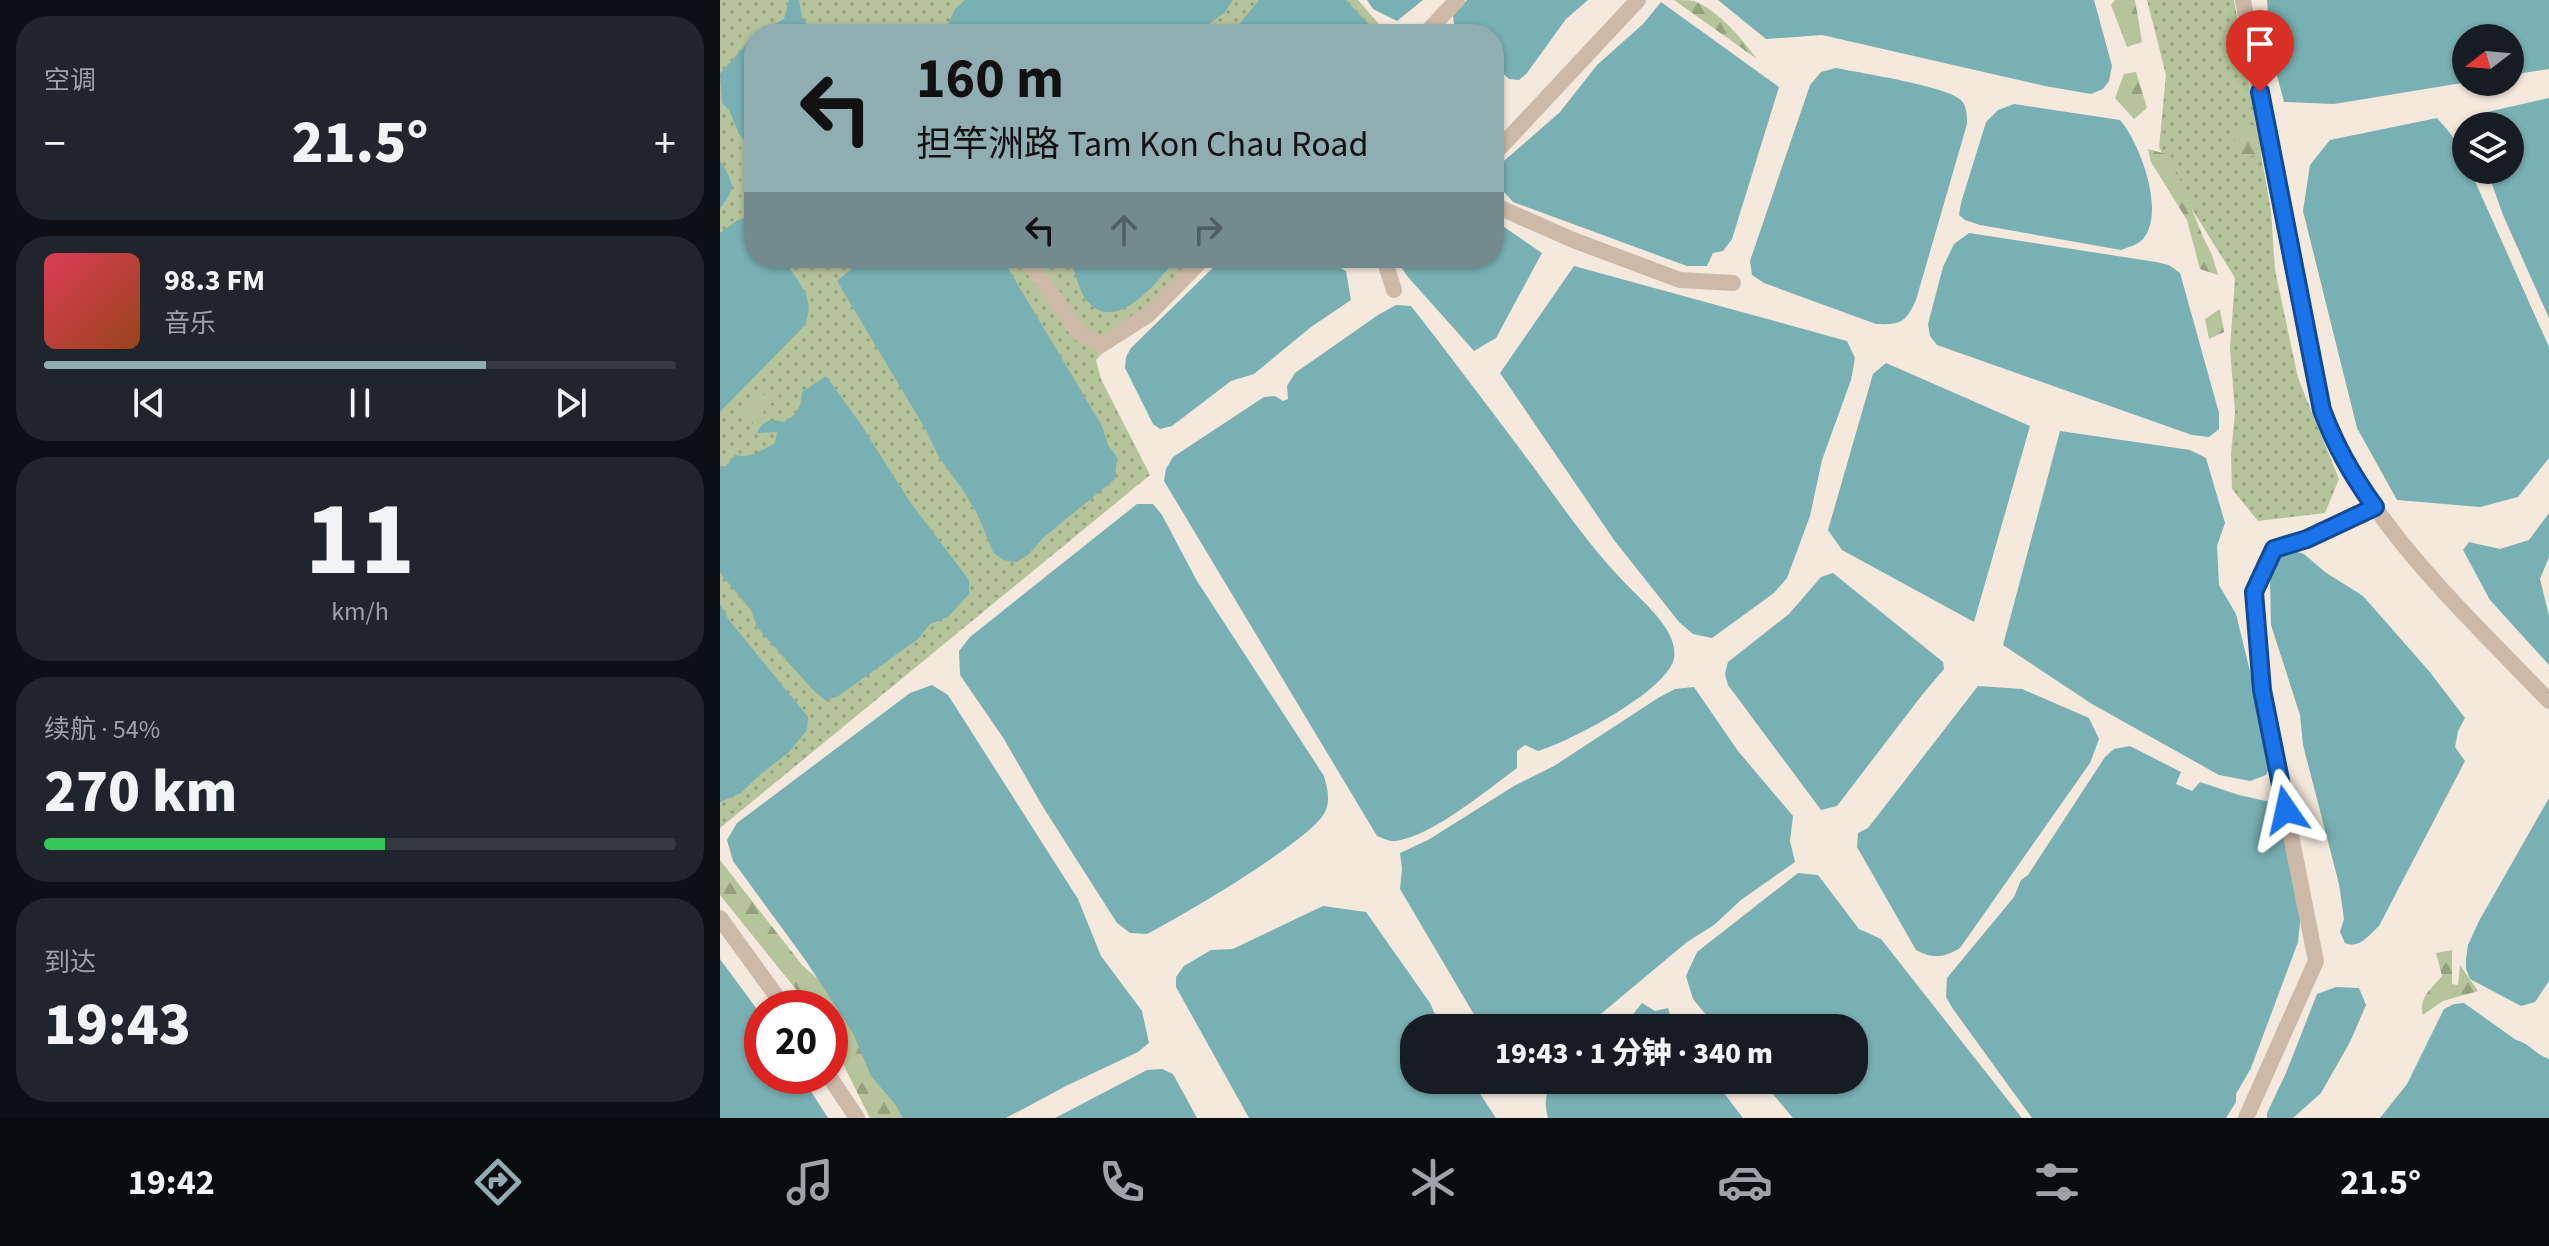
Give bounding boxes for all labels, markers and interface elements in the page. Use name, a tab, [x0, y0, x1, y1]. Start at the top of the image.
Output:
pin	[2226, 10, 2294, 92]
icon: arrive	[2238, 22, 2282, 66]
north arrow	[2452, 24, 2524, 96]
map controls	[2452, 24, 2524, 184]
text: 160 m	[916, 40, 1064, 119]
icon: left	[784, 56, 888, 160]
text: 空调	[44, 62, 96, 99]
text: 21.5°	[292, 101, 428, 186]
button: layers	[2452, 112, 2524, 184]
text: −	[44, 113, 66, 176]
text: +	[654, 113, 676, 176]
text: 担竿洲路 Tam Kon Chau Road	[916, 119, 1368, 170]
icon: left	[1018, 208, 1062, 252]
icon: ahead	[1102, 208, 1146, 252]
icon: right	[1186, 208, 1230, 252]
text: 98.3 FM	[164, 259, 265, 302]
text: 音乐	[164, 305, 216, 342]
icon: previous	[127, 381, 171, 425]
icon: pause	[338, 381, 382, 425]
icon: next	[549, 381, 593, 425]
text: 11	[305, 467, 415, 615]
text: km/h	[331, 593, 389, 630]
text: 续航 · 54%	[44, 711, 160, 748]
text: 270 km	[44, 750, 237, 835]
position arrow	[2244, 768, 2328, 852]
text: 到达	[44, 944, 96, 981]
text: 19:43	[44, 983, 191, 1068]
speed limit sign: 20	[744, 990, 848, 1094]
text: 19:43 · 1 分钟 · 340 m	[1495, 1032, 1773, 1075]
icon: directions	[470, 1154, 526, 1210]
icon: music	[782, 1154, 838, 1210]
icon: phone	[1094, 1154, 1150, 1210]
icon: climate	[1405, 1154, 1461, 1210]
icon: car	[1717, 1154, 1773, 1210]
icon: filters	[2029, 1154, 2085, 1210]
text: 19:42	[128, 1157, 215, 1208]
text: 21.5°	[2340, 1157, 2421, 1208]

